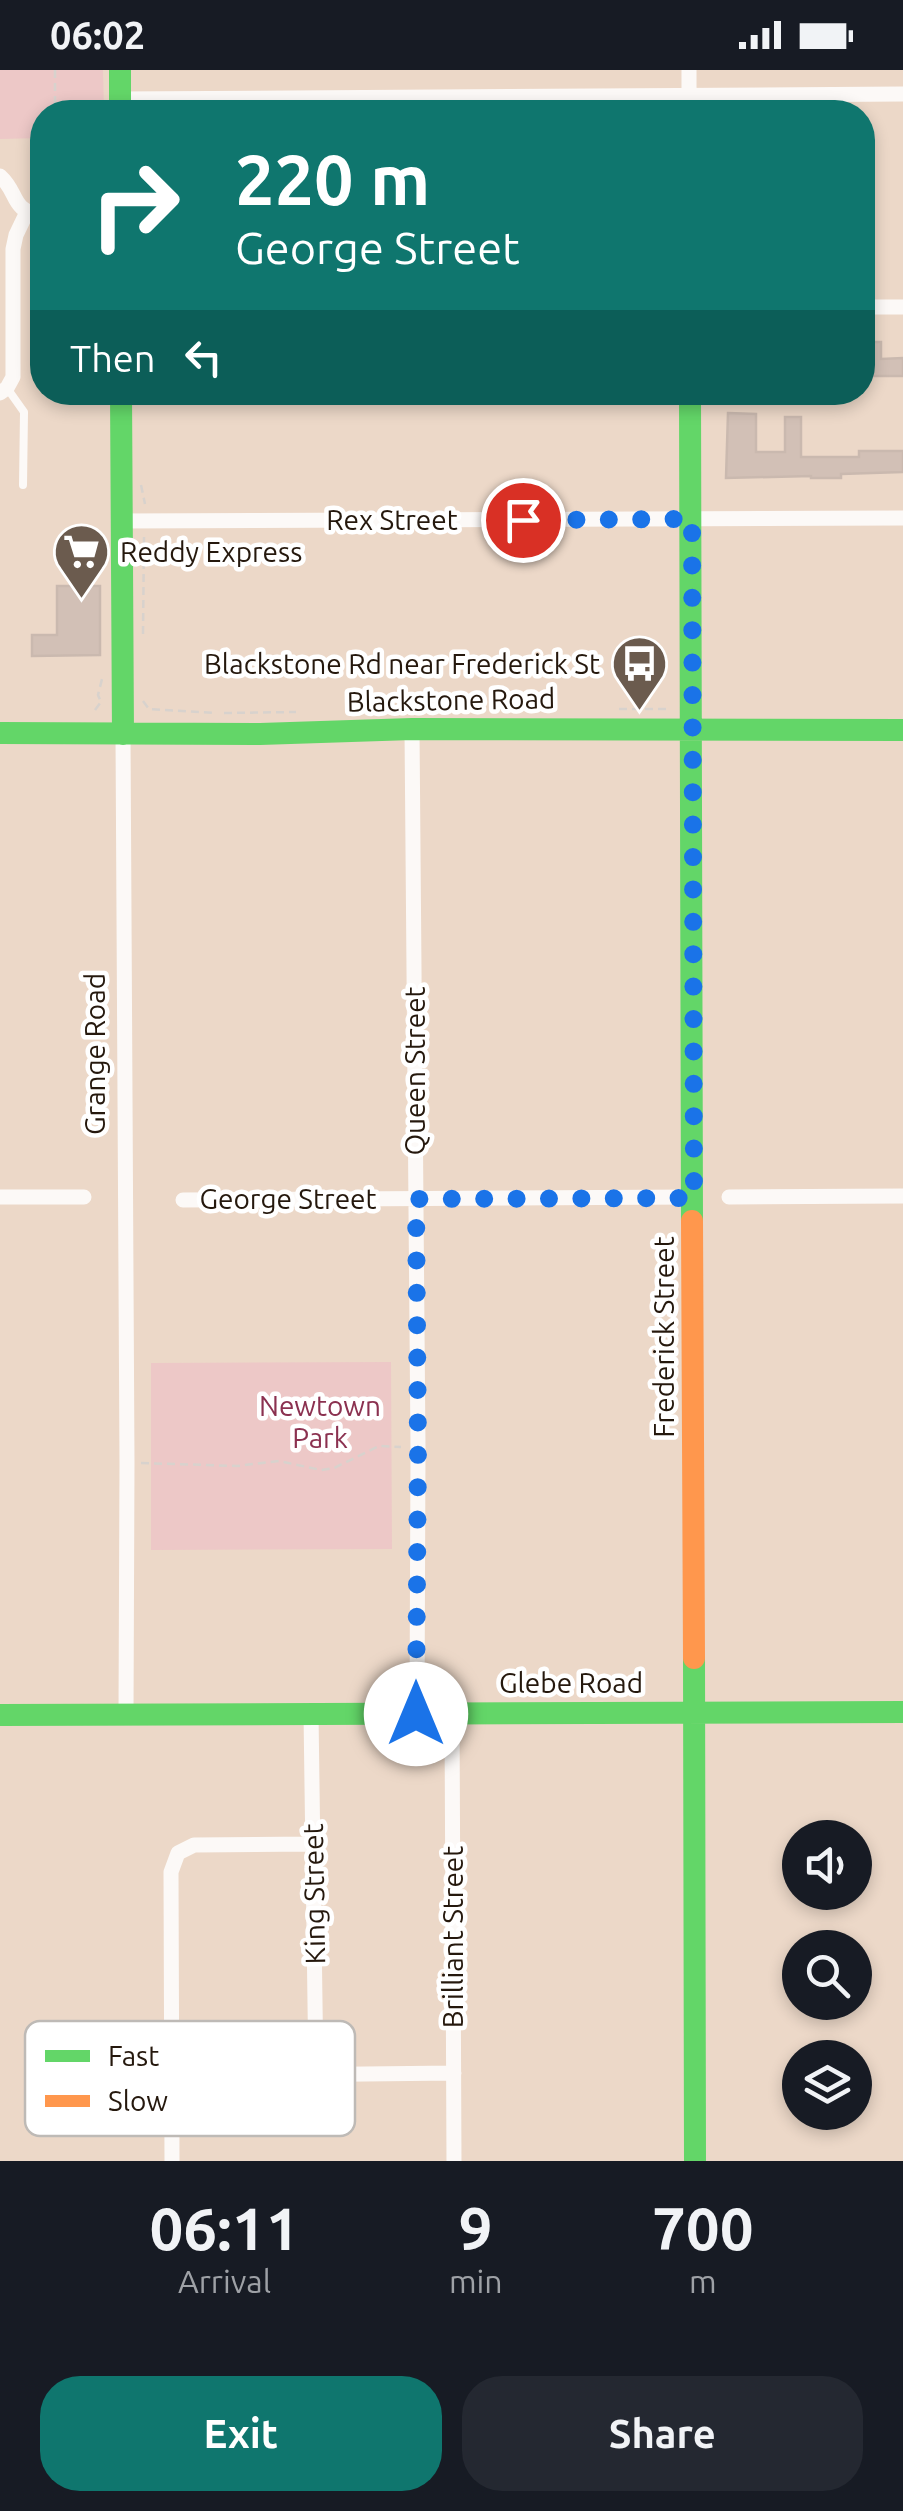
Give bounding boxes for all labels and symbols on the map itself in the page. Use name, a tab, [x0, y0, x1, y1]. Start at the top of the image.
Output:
pin	[481, 478, 566, 563]
street label: Rex Street	[326, 504, 458, 535]
supermarket icon: Reddy Express	[51, 522, 111, 601]
place label: Reddy Express	[120, 536, 302, 567]
bus stop icon: Blackstone Rd near Frederick St	[609, 634, 669, 713]
place label: Blackstone Rd near Frederick St	[204, 648, 600, 679]
street label: Blackstone Road	[346, 682, 556, 717]
street label: Grange Road	[79, 973, 110, 1135]
street label: Queen Street	[399, 986, 430, 1156]
street label: George Street	[199, 1183, 377, 1214]
street label: Frederick Street	[648, 1236, 679, 1438]
park label: Newtown Park	[259, 1390, 381, 1453]
position arrow	[364, 1662, 468, 1766]
street label: Glebe Road	[499, 1667, 643, 1698]
street label: King Street	[297, 1823, 330, 1965]
street label: Brilliant Street	[437, 1846, 468, 2028]
legend	[25, 2021, 355, 2136]
text: Fast	[108, 2040, 159, 2071]
text: Slow	[108, 2085, 168, 2116]

